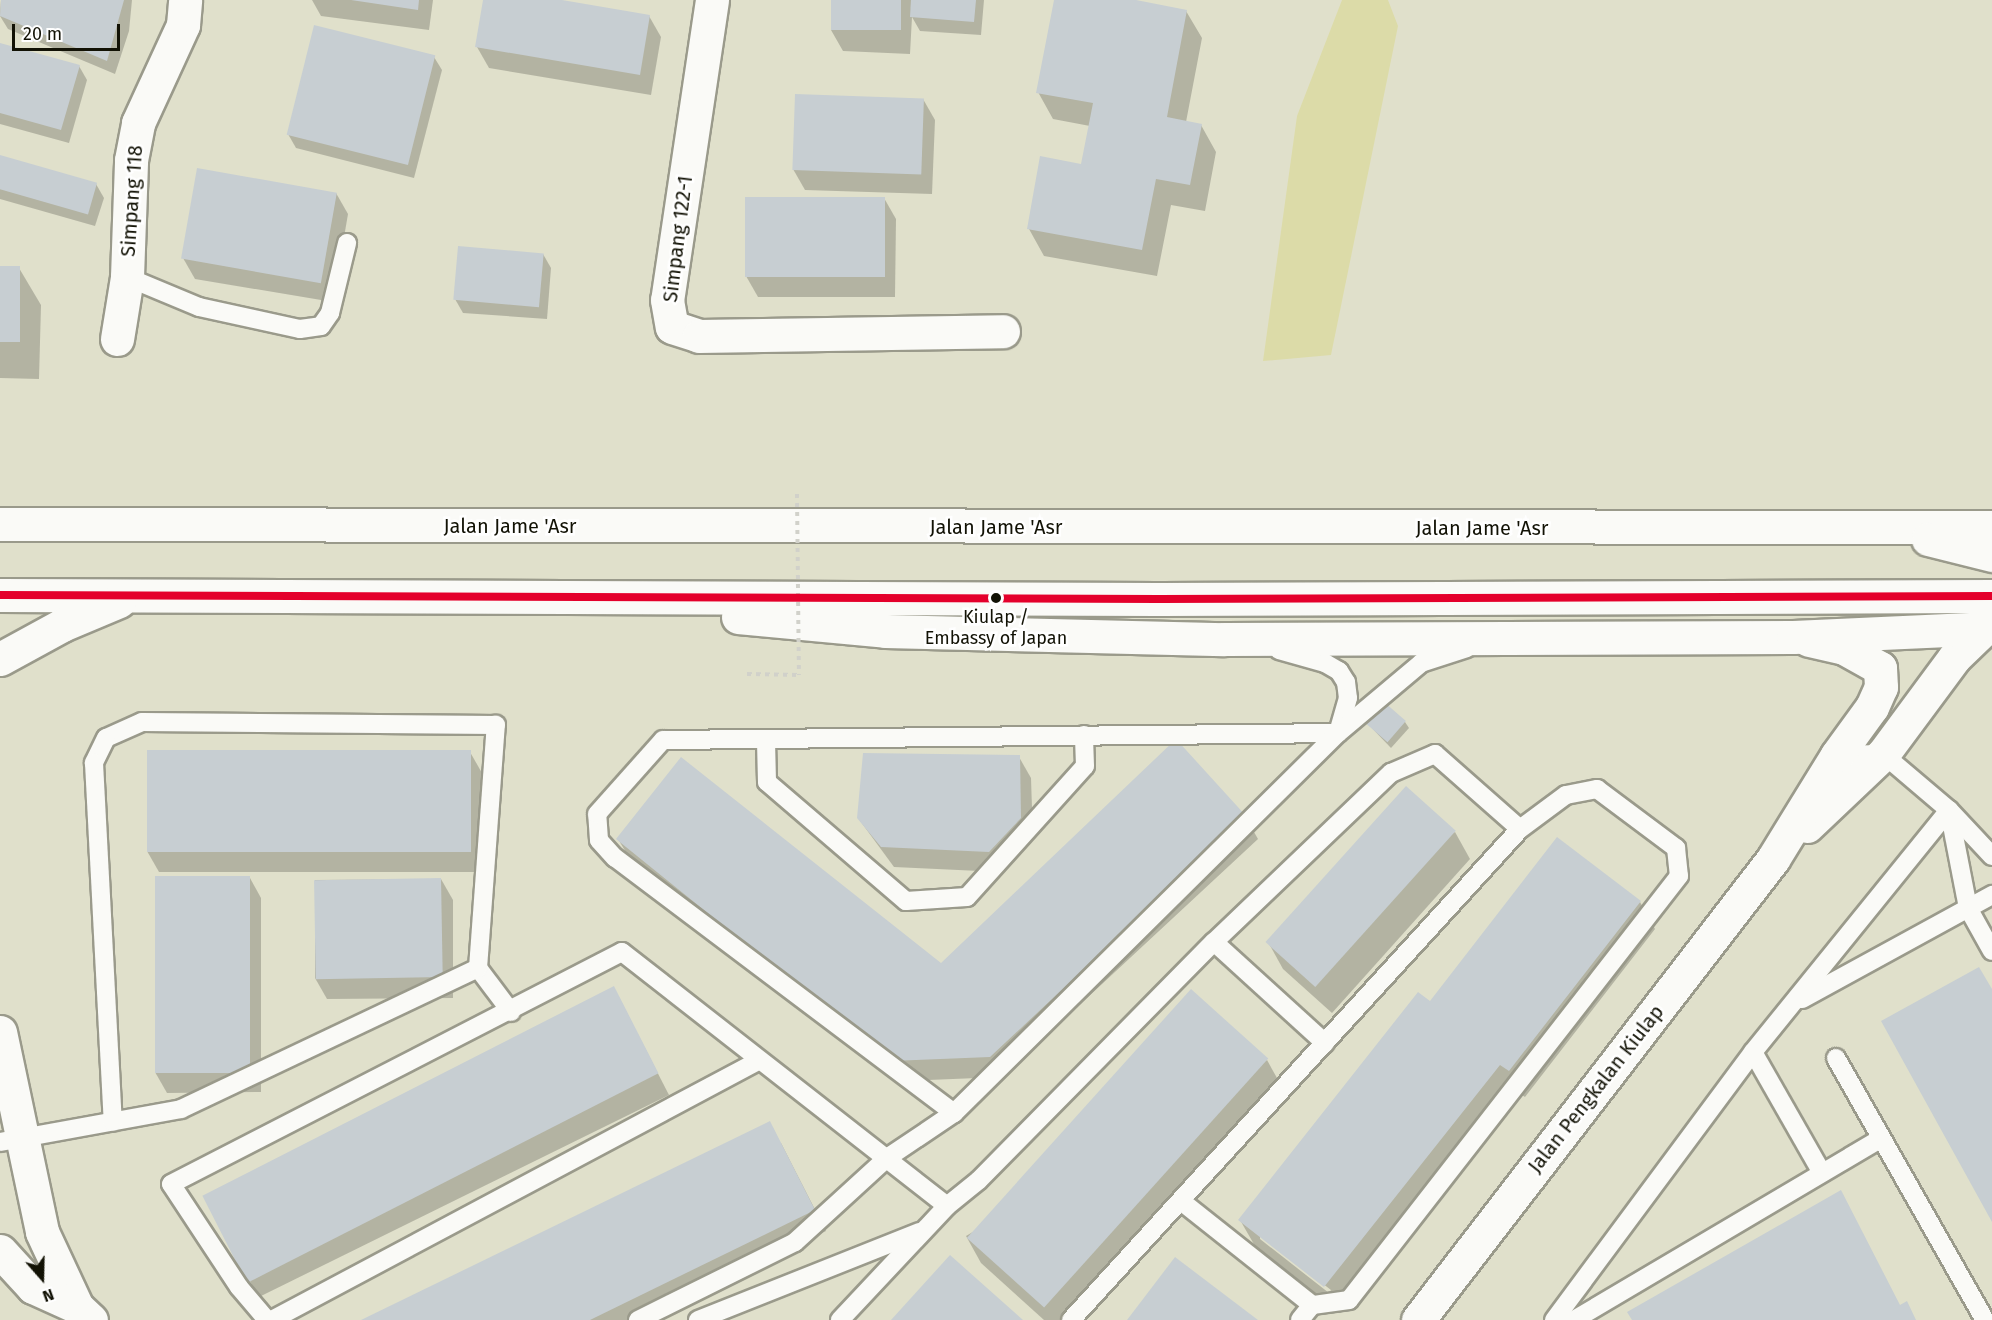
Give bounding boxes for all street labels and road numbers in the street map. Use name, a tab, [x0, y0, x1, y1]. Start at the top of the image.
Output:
street label: Simpang 118	[116, 144, 148, 258]
street label: Simpang 122-1	[658, 174, 698, 304]
street label: Jalan Jame 'Asr	[443, 514, 577, 538]
street label: Jalan Jame 'Asr	[929, 515, 1063, 539]
street label: Jalan Jame 'Asr	[1415, 516, 1549, 540]
street label: Jalan Pengkalan Kiulap	[1523, 1000, 1669, 1178]

